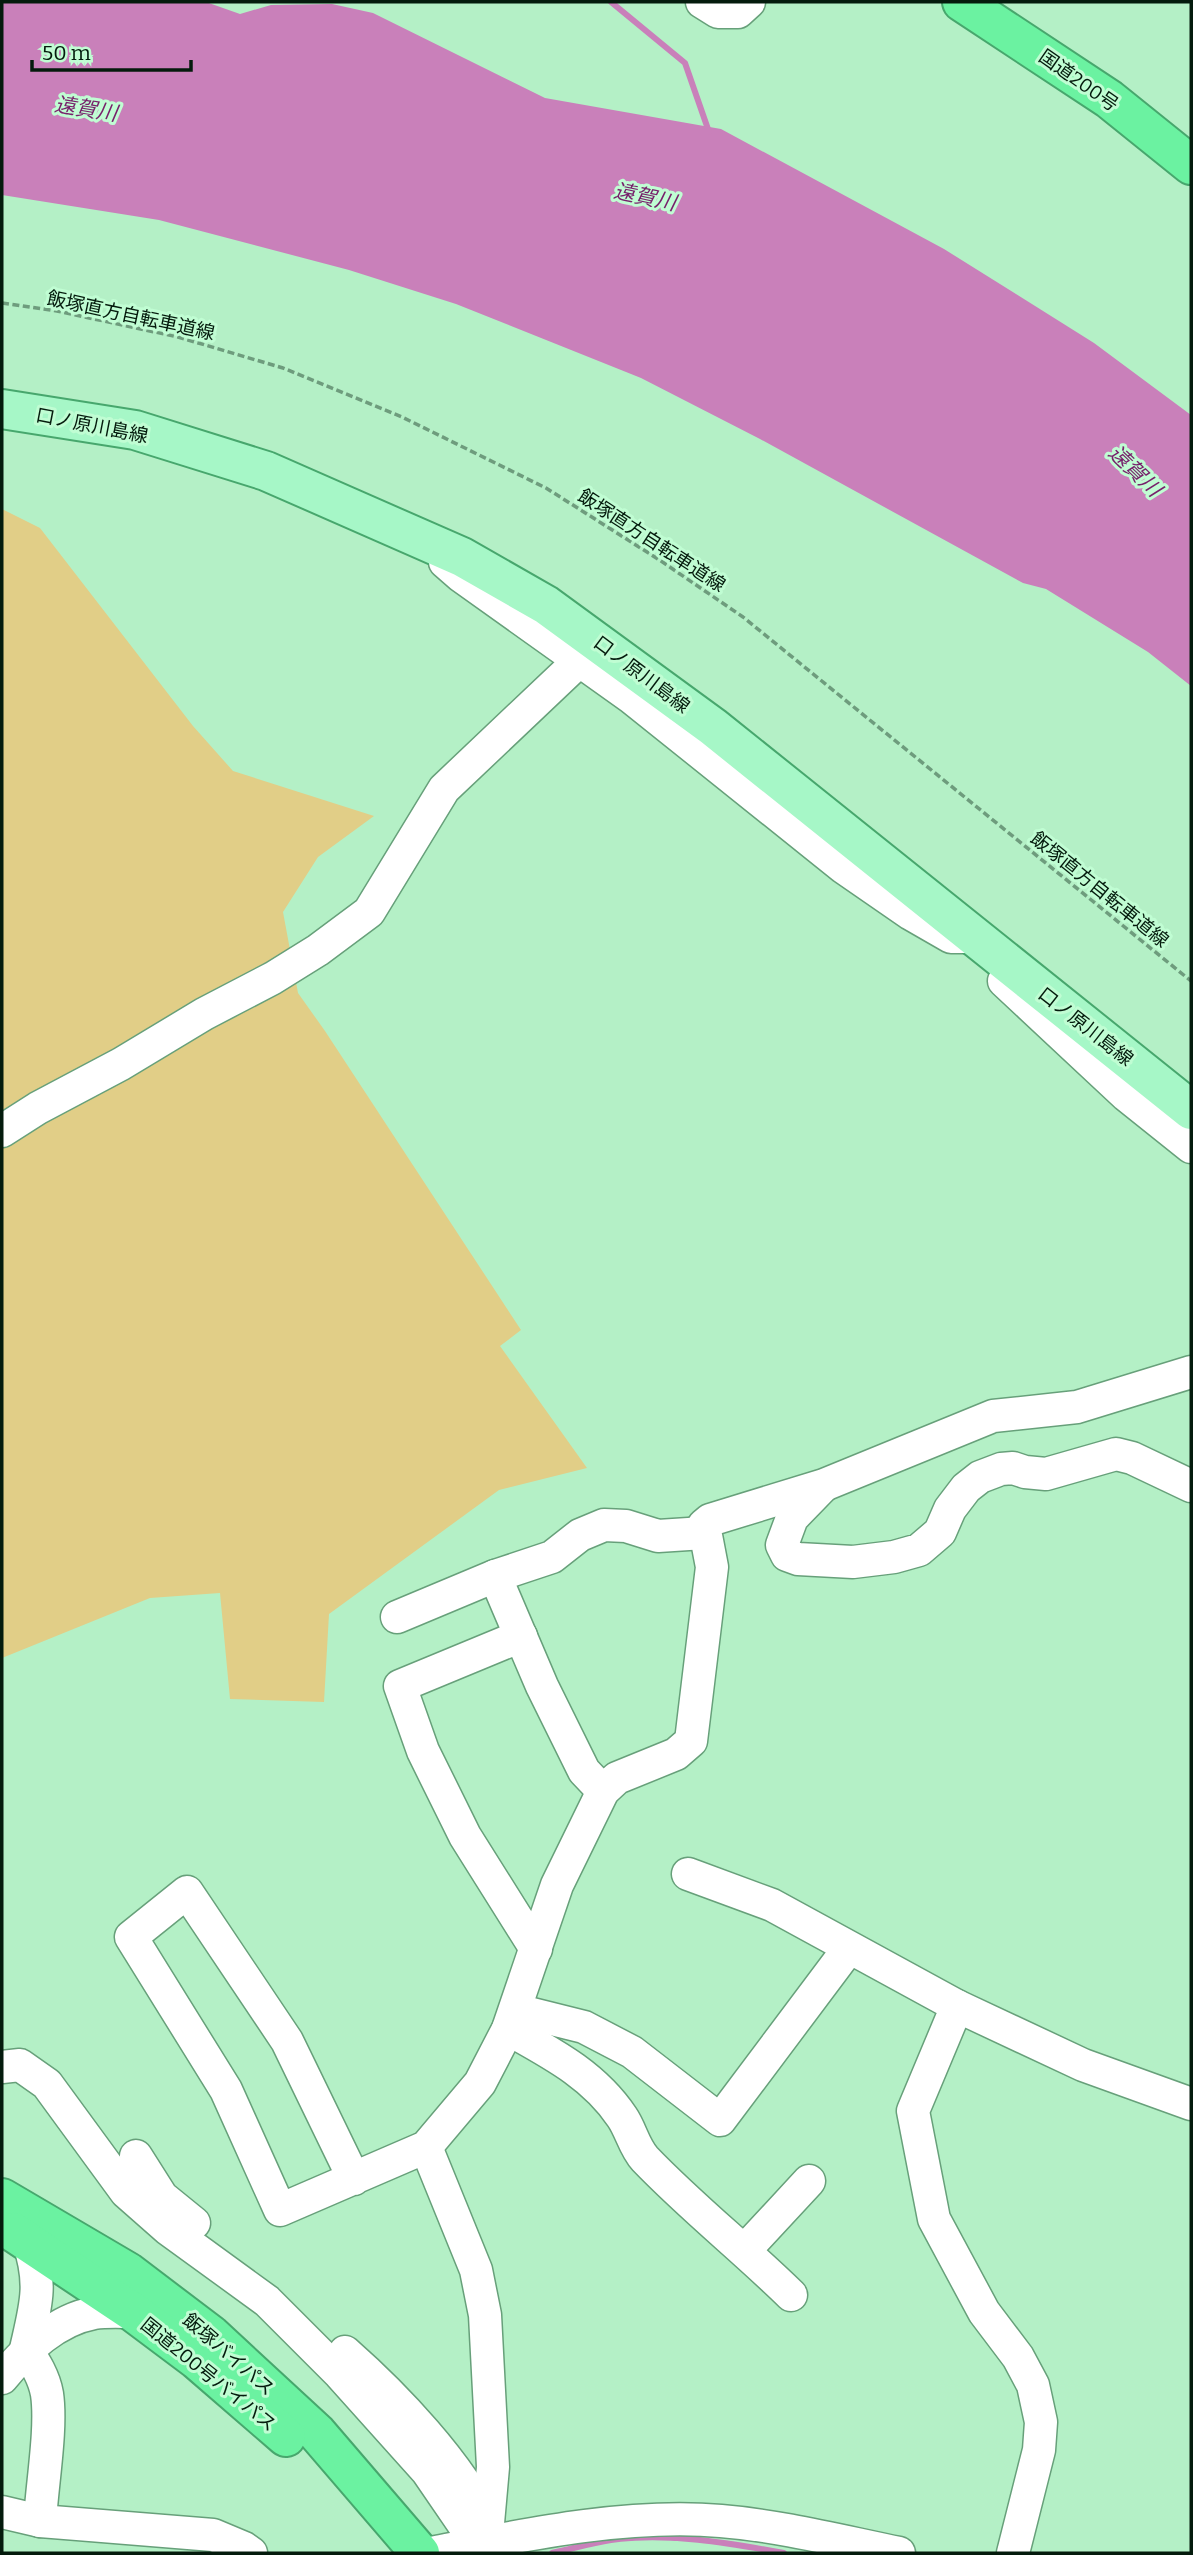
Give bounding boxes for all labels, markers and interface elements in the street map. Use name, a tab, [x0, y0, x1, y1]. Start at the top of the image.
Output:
scale bar	[32, 28, 191, 72]
text: 50 m	[42, 40, 91, 66]
street label: 国道200号	[1035, 45, 1123, 116]
water label: 遠賀川	[53, 91, 121, 127]
water label: 遠賀川	[611, 178, 680, 217]
street label: 飯塚直方自転車道線	[45, 286, 217, 345]
street label: 口ノ原川島線	[34, 403, 150, 448]
water label: 遠賀川	[1103, 440, 1168, 504]
street label: 飯塚直方自転車道線	[574, 484, 730, 597]
street label: 口ノ原川島線	[589, 631, 694, 718]
street label: 飯塚直方自転車道線	[1026, 827, 1173, 952]
street label: 口ノ原川島線	[1034, 982, 1138, 1071]
street label: 飯塚バイパス	[178, 2308, 279, 2400]
street label: 国道200号バイパス	[136, 2313, 281, 2436]

